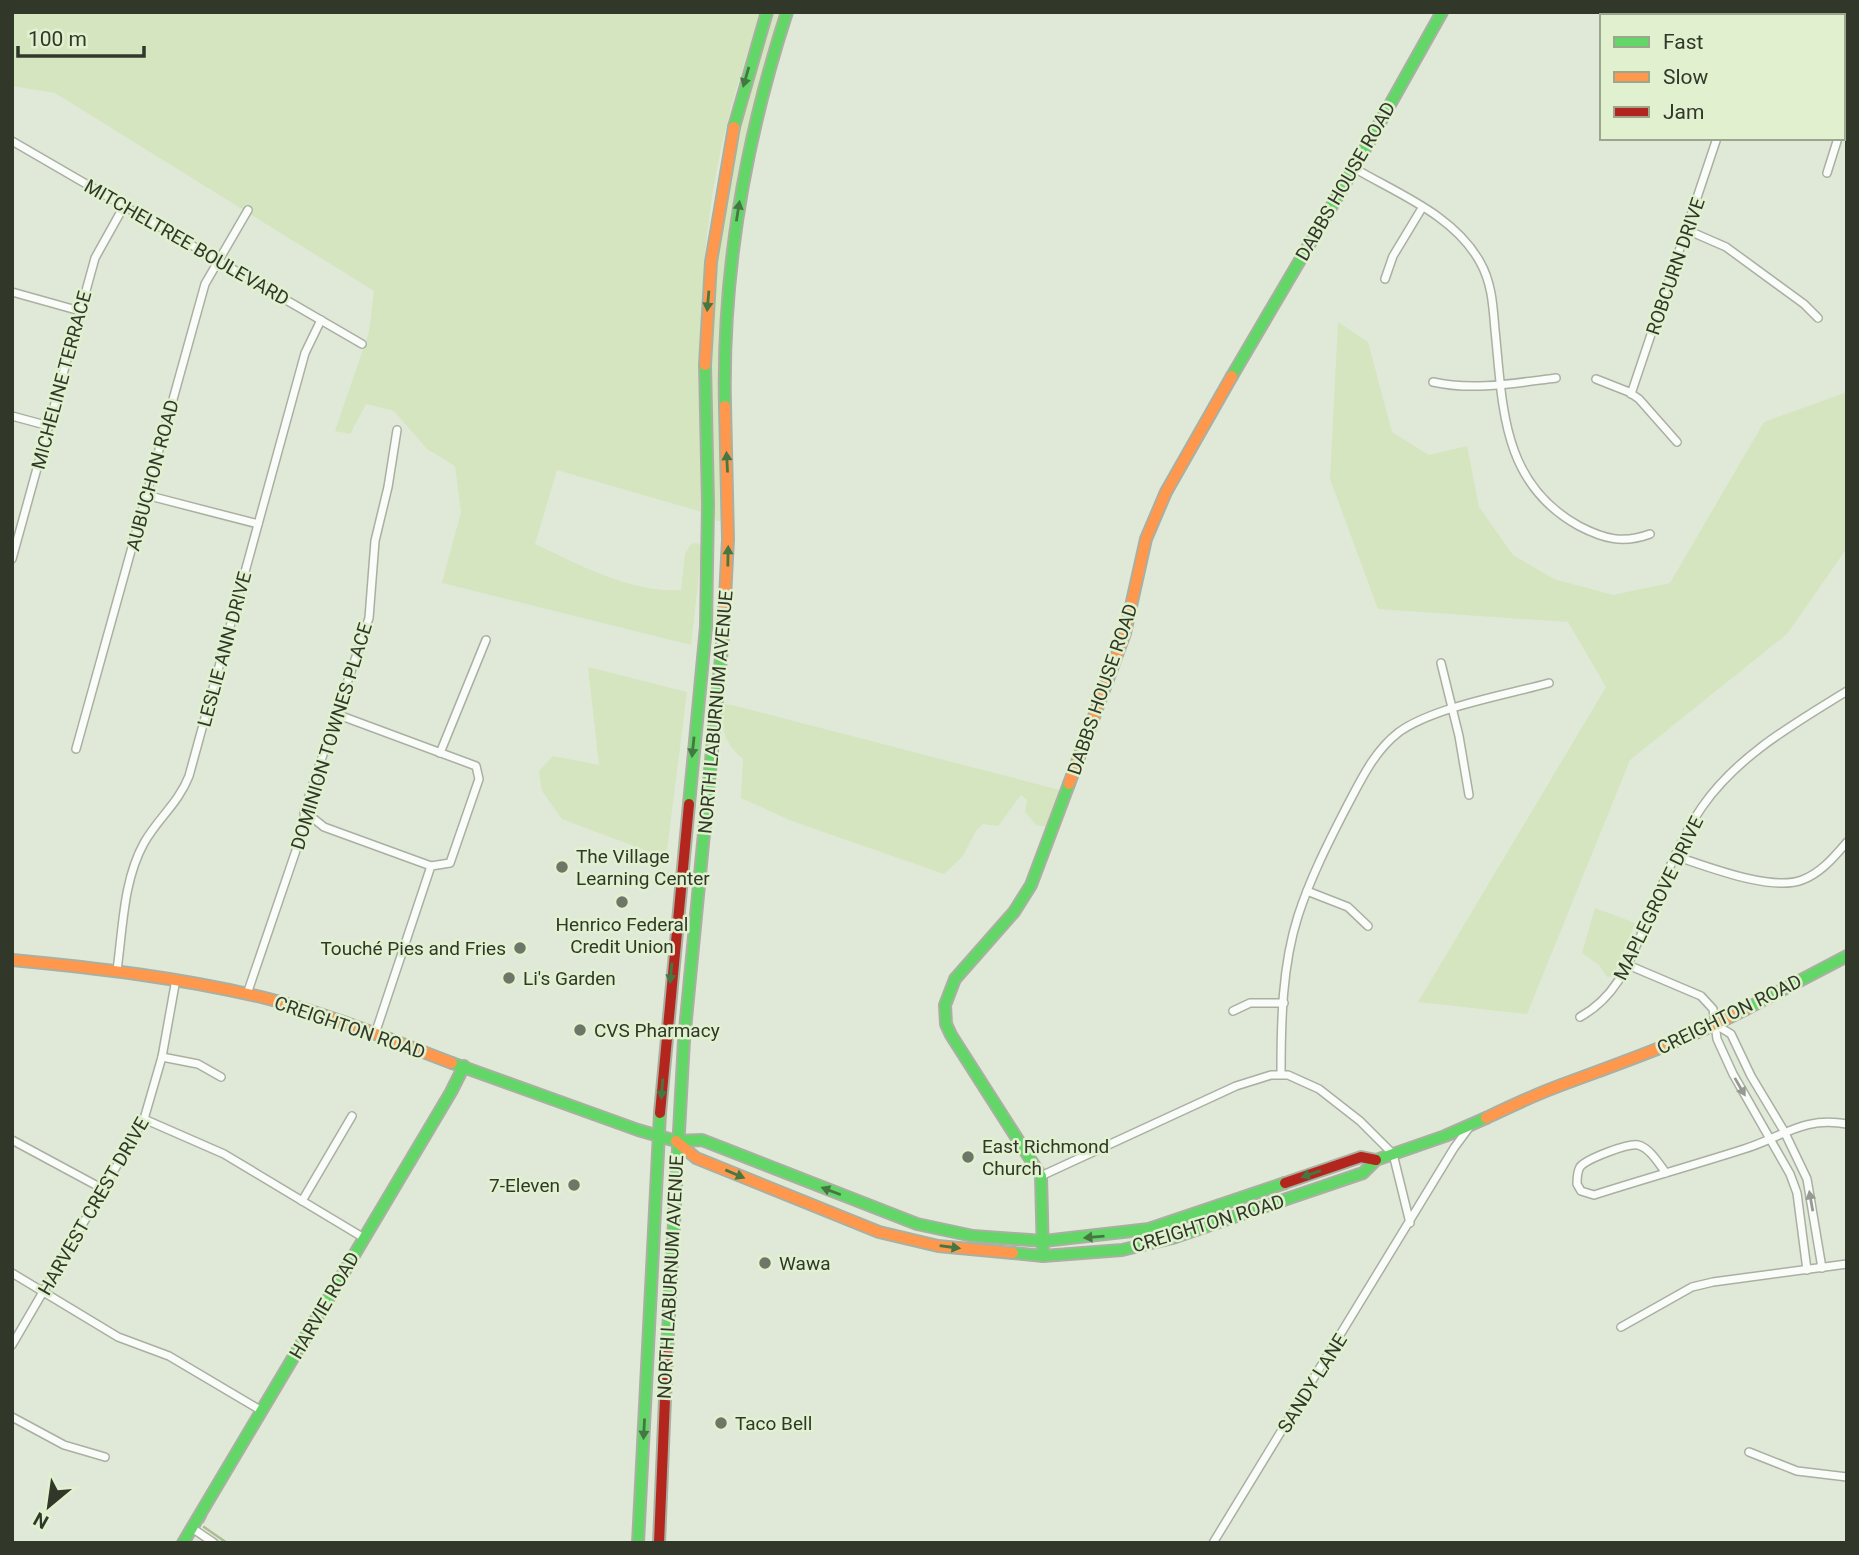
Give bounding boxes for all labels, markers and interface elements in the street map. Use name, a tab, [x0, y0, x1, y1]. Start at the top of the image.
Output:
scale bar	[18, 14, 144, 58]
legend	[1600, 14, 1845, 140]
text: 100 m	[28, 27, 87, 51]
text: Fast	[1663, 30, 1704, 54]
text: Slow	[1663, 65, 1709, 89]
one-way arrow	[741, 67, 751, 88]
street label: DABBS HOUSE ROAD	[1291, 98, 1400, 265]
text: Jam	[1663, 100, 1704, 124]
street label: MITCHELTREE BOULEVARD	[80, 174, 293, 311]
street label: ROBCURN DRIVE	[1641, 194, 1710, 338]
one-way arrow	[732, 200, 743, 222]
street label: MICHELINE TERRACE	[27, 288, 96, 472]
one-way arrow	[702, 290, 713, 312]
street label: AUBUCHON ROAD	[121, 397, 184, 553]
one-way arrow	[722, 451, 733, 473]
one-way arrow	[723, 545, 734, 567]
street label: LESLIE ANN DRIVE	[193, 569, 256, 729]
street label: NORTH LABURNUM AVENUE	[693, 589, 738, 835]
street label: DABBS HOUSE ROAD	[1062, 601, 1143, 778]
street label: DOMINION TOWNES PLACE	[286, 620, 377, 852]
one-way arrow	[687, 736, 698, 758]
street label: MAPLEGROVE DRIVE	[1609, 812, 1708, 984]
place label: The Village Learning Center	[576, 845, 710, 890]
marker: The Village Learning Center	[554, 859, 570, 875]
marker: Henrico Federal Credit Union	[614, 894, 630, 910]
place label: Henrico Federal Credit Union	[556, 913, 688, 958]
place label: Touché Pies and Fries	[320, 937, 506, 960]
marker: Touché Pies and Fries	[512, 940, 528, 956]
one-way arrow	[665, 963, 676, 985]
place label: Li's Garden	[523, 967, 616, 990]
street label: CREIGHTON ROAD	[1653, 969, 1805, 1059]
marker: Li's Garden	[501, 970, 517, 986]
street label: CREIGHTON ROAD	[271, 991, 428, 1064]
place label: CVS Pharmacy	[594, 1019, 720, 1042]
marker: CVS Pharmacy	[572, 1022, 588, 1038]
one-way arrow	[656, 1078, 667, 1100]
one-way arrow	[1734, 1078, 1746, 1097]
street label: HARVEST CREST DRIVE	[33, 1113, 154, 1299]
place label: East Richmond Church	[982, 1135, 1109, 1180]
marker: East Richmond Church	[960, 1149, 976, 1165]
street label: NORTH LABURNUM AVENUE	[653, 1154, 688, 1400]
one-way arrow	[725, 1169, 746, 1180]
one-way arrow	[1301, 1169, 1322, 1180]
place label: 7-Eleven	[489, 1174, 560, 1197]
marker: 7-Eleven	[566, 1177, 582, 1193]
one-way arrow	[821, 1186, 842, 1197]
street label: CREIGHTON ROAD	[1129, 1189, 1287, 1258]
one-way arrow	[1805, 1189, 1816, 1211]
one-way arrow	[1082, 1231, 1104, 1242]
one-way arrow	[939, 1242, 961, 1253]
street label: HARVIE ROAD	[285, 1248, 364, 1363]
place label: Wawa	[779, 1252, 831, 1275]
marker: Wawa	[757, 1255, 773, 1271]
street label: SANDY LANE	[1273, 1329, 1352, 1437]
place label: Taco Bell	[735, 1412, 812, 1435]
marker: Taco Bell	[713, 1415, 729, 1431]
one-way arrow	[638, 1418, 649, 1440]
north arrow	[14, 1471, 84, 1541]
text: N	[30, 1507, 52, 1534]

